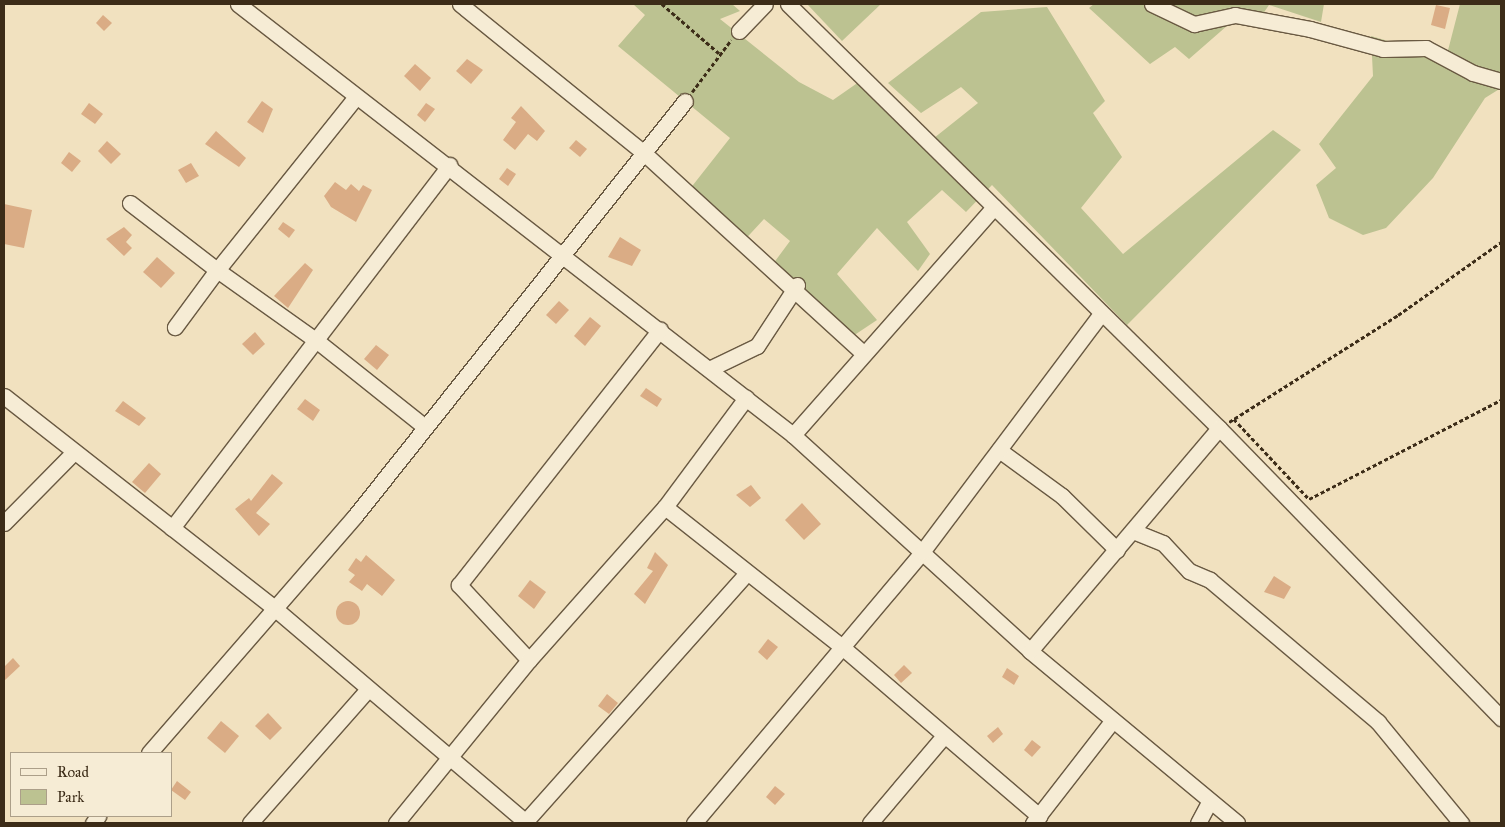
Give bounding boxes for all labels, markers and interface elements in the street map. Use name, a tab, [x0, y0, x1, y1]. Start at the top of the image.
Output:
legend	[10, 752, 172, 817]
text: Road	[57, 763, 89, 781]
text: Park	[57, 788, 84, 806]

